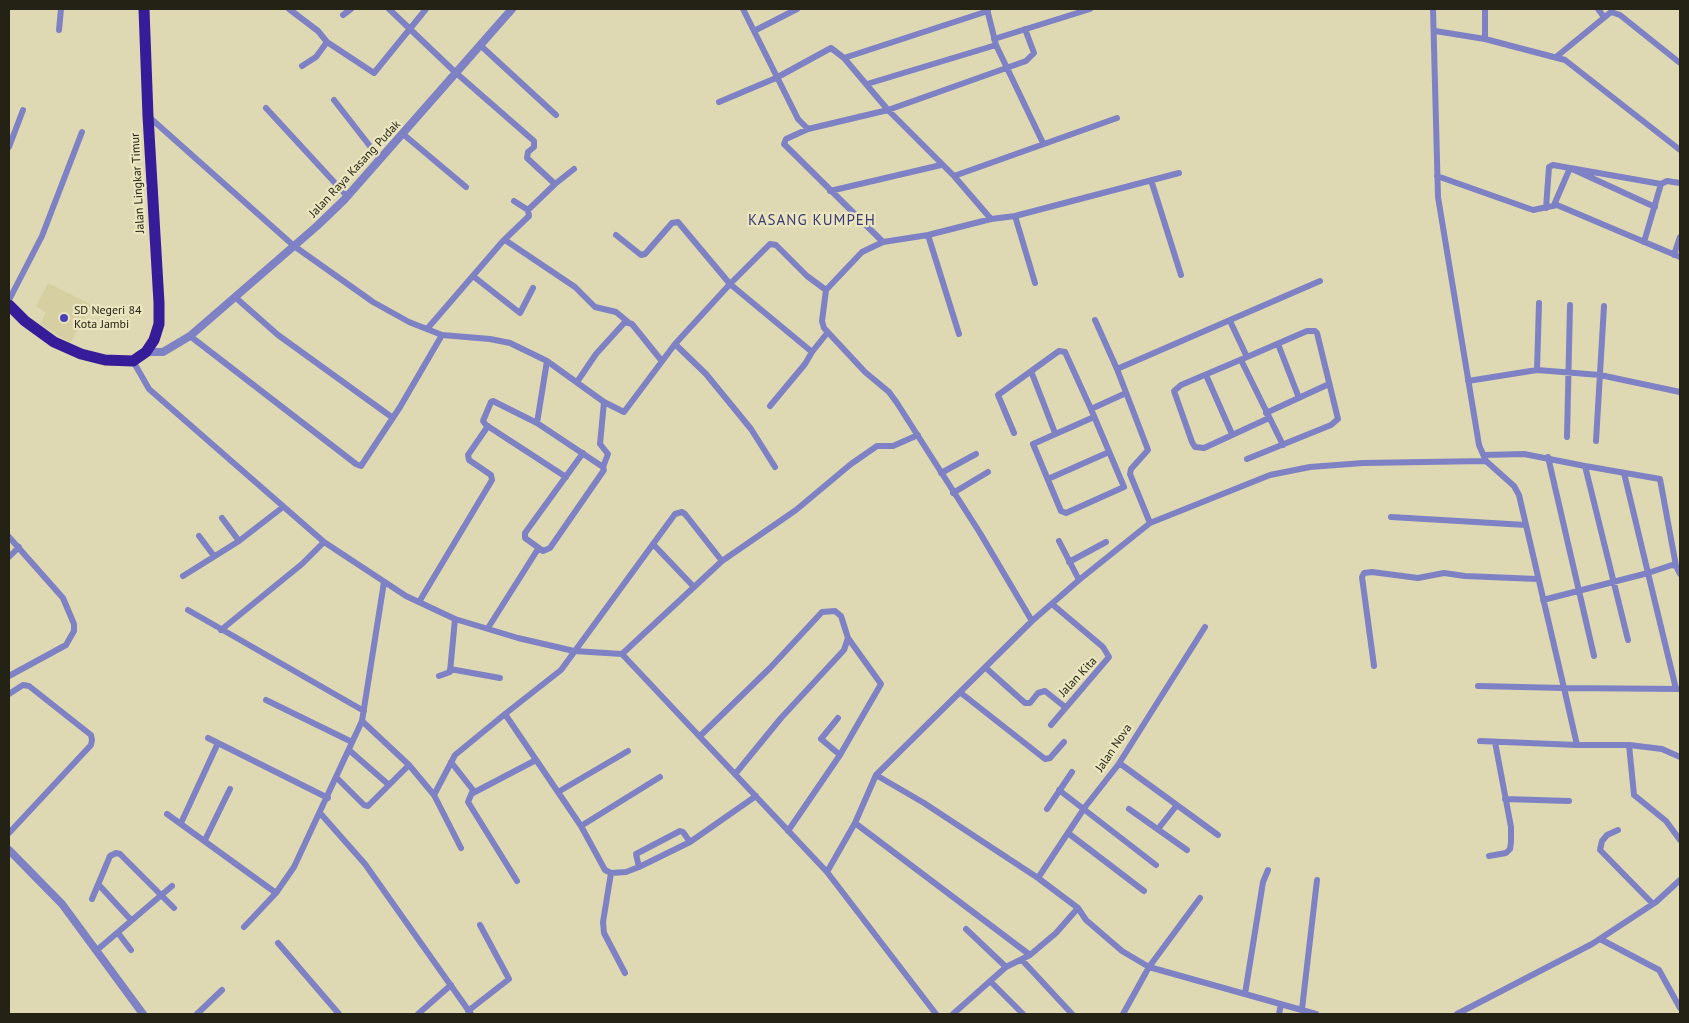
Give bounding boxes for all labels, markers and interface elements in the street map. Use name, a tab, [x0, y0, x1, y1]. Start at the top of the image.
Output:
street label: Jalan Raya Kasang Pudak	[306, 117, 404, 221]
street label: Jalan Lingkar Timur	[128, 133, 148, 233]
district label: KASANG KUMPEH	[746, 212, 878, 230]
place label: SD Negeri 84 Kota Jambi	[74, 304, 142, 332]
marker: SD Negeri 84 Kota Jambi	[58, 312, 70, 324]
street label: Jalan Kita	[1056, 654, 1100, 700]
street label: Jalan Nova	[1093, 721, 1135, 775]

